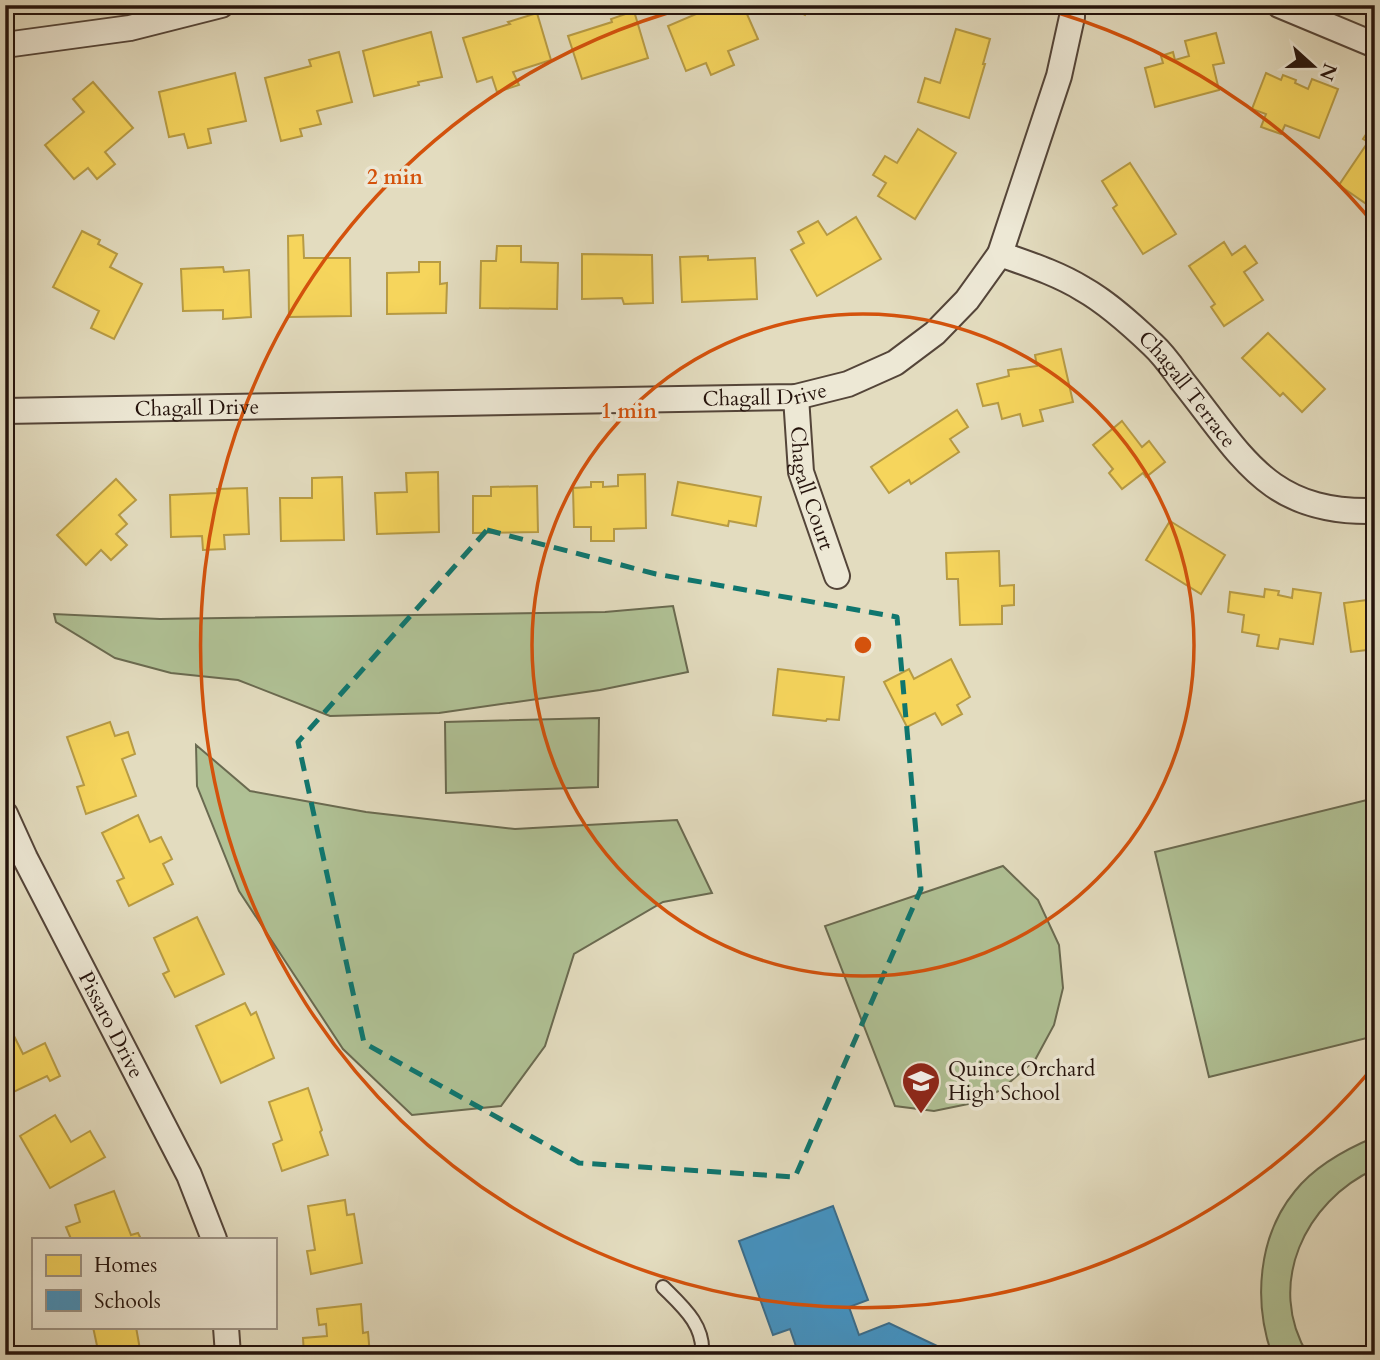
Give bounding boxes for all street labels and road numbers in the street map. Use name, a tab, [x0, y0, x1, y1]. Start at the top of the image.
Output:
street label: Chagall Terrace	[1132, 324, 1243, 454]
street label: Chagall Drive	[702, 376, 830, 414]
street label: Chagall Drive	[134, 393, 260, 424]
street label: Chagall Court	[783, 425, 841, 554]
street label: Pissaro Drive	[71, 966, 151, 1084]

